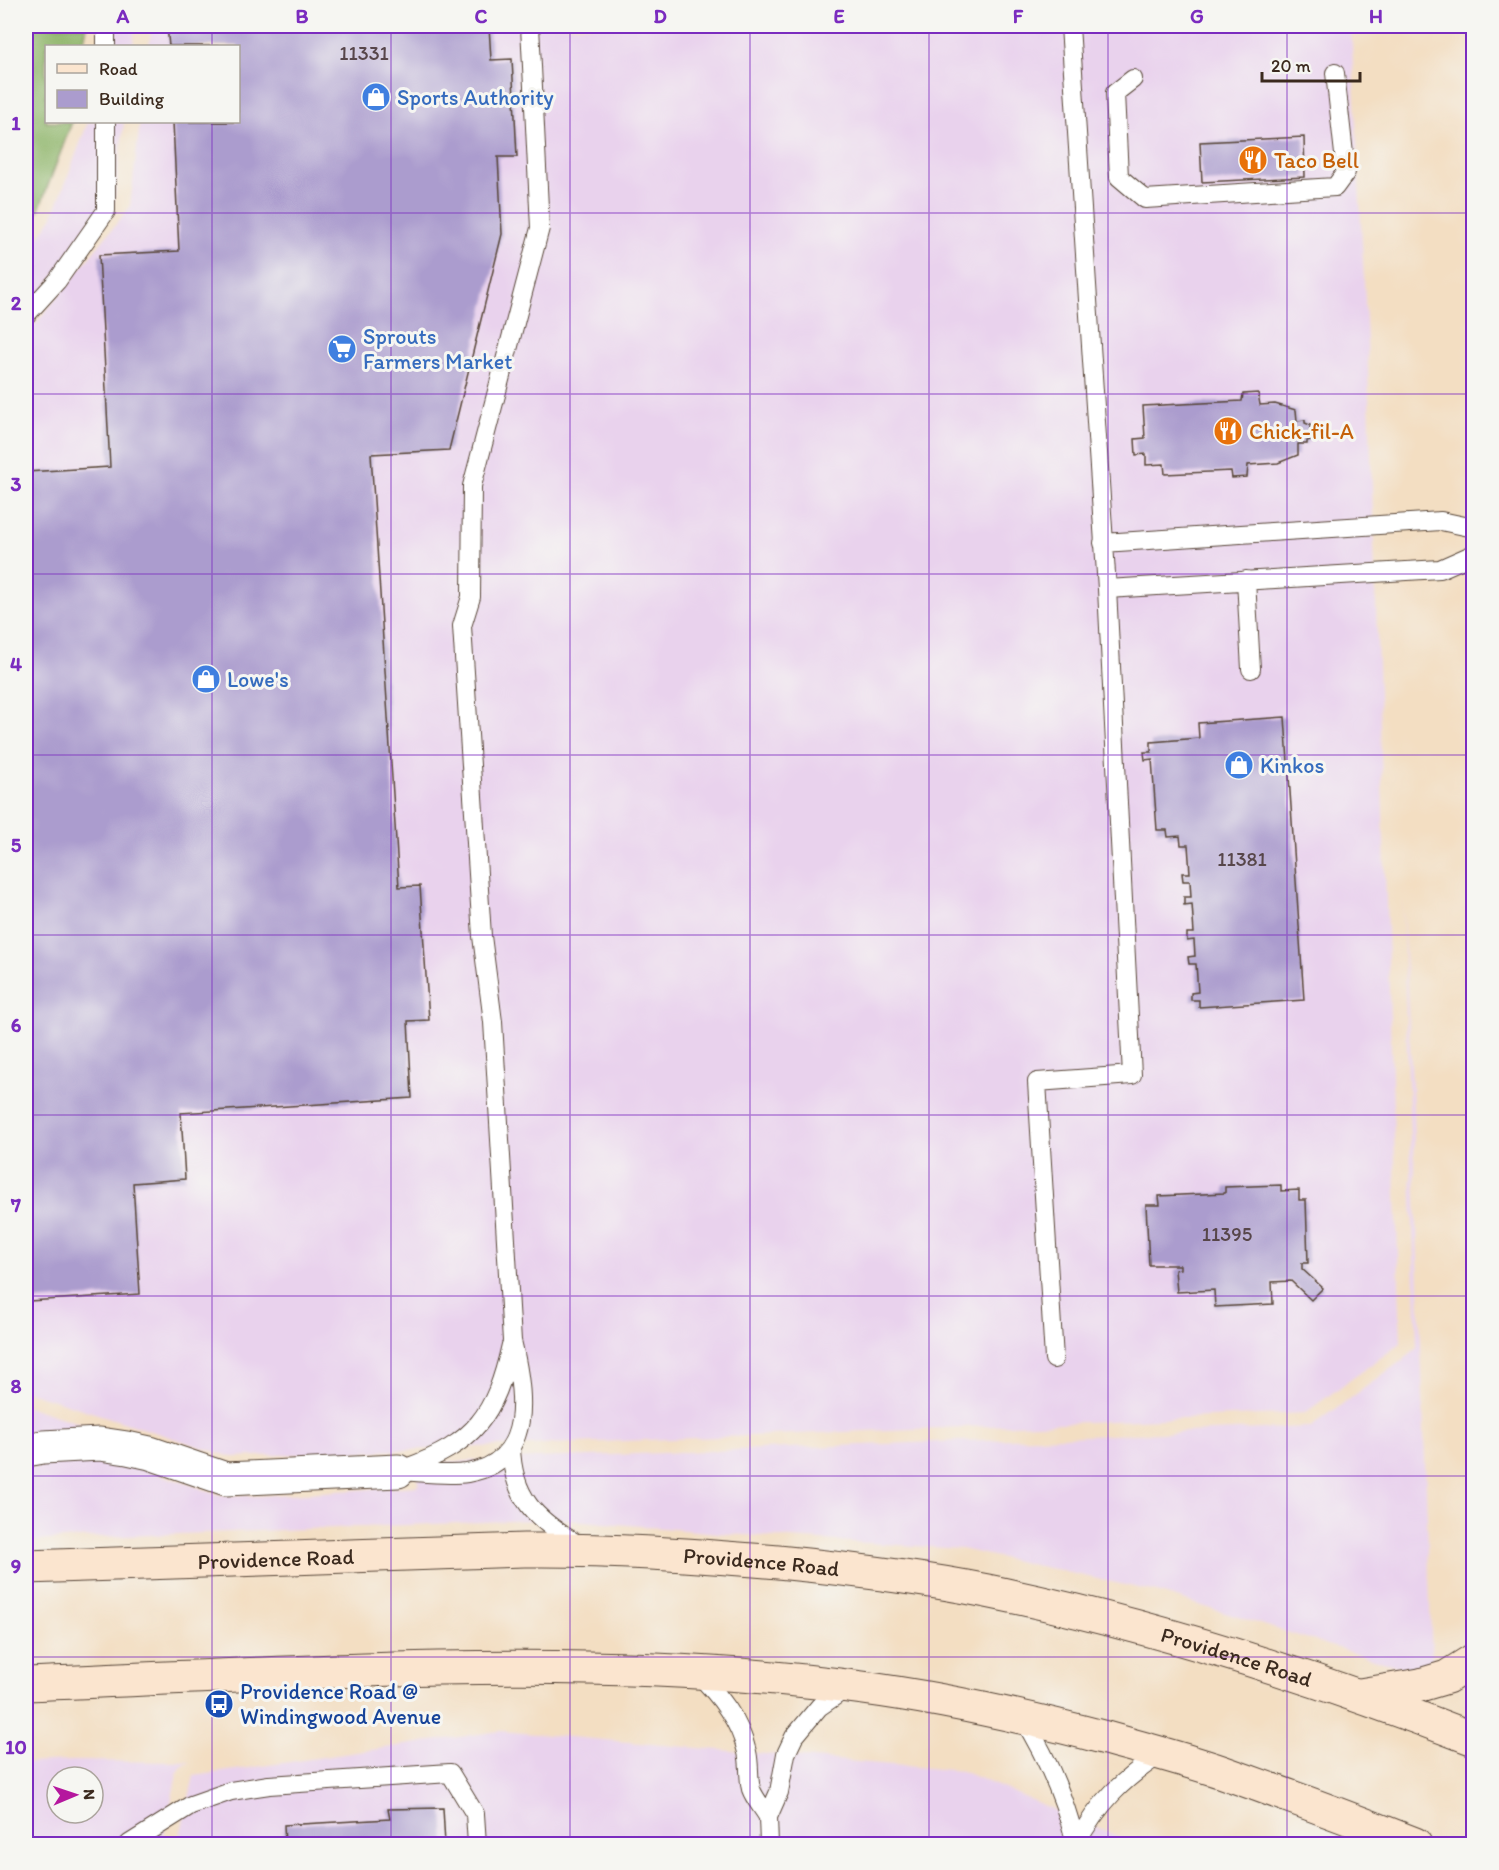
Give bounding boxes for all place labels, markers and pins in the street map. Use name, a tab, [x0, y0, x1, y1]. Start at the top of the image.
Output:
shop icon: Sports Authority	[360, 81, 392, 113]
place label: Sports Authority	[397, 84, 554, 111]
restaurant icon: Taco Bell	[1237, 144, 1269, 176]
place label: Taco Bell	[1274, 147, 1359, 174]
place label: Sprouts Farmers Market	[363, 323, 513, 375]
supermarket icon: Sprouts Farmers Market	[326, 333, 358, 365]
restaurant icon: Chick-fil-A	[1212, 415, 1244, 447]
place label: Chick-fil-A	[1249, 418, 1354, 445]
shop icon: Lowe's	[190, 663, 222, 695]
place label: Lowe's	[227, 666, 289, 693]
shop icon: Kinkos	[1223, 749, 1255, 781]
place label: Kinkos	[1260, 752, 1324, 779]
place label: Providence Road @ Windingwood Avenue	[240, 1678, 441, 1730]
bus stop icon: Providence Road @ Windingwood Avenue	[203, 1688, 235, 1720]

